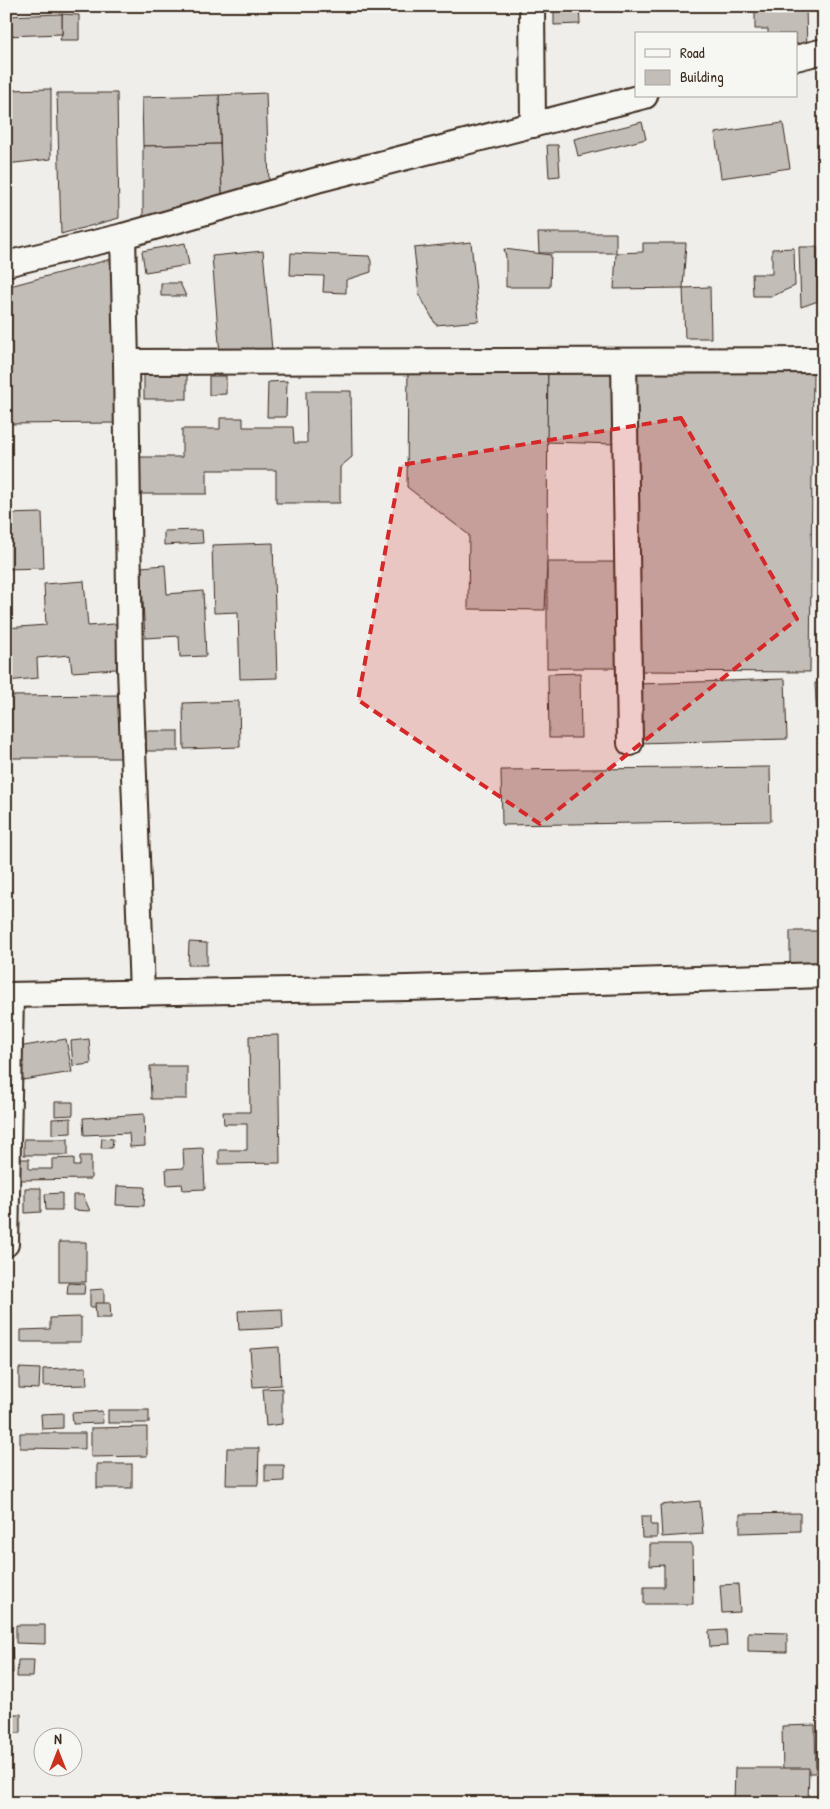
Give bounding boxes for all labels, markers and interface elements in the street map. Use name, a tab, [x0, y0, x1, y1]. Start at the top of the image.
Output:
legend	[635, 32, 798, 98]
text: Road	[680, 42, 705, 63]
text: Building	[680, 66, 724, 87]
north arrow	[32, 1726, 82, 1776]
text: N	[54, 1729, 62, 1748]

